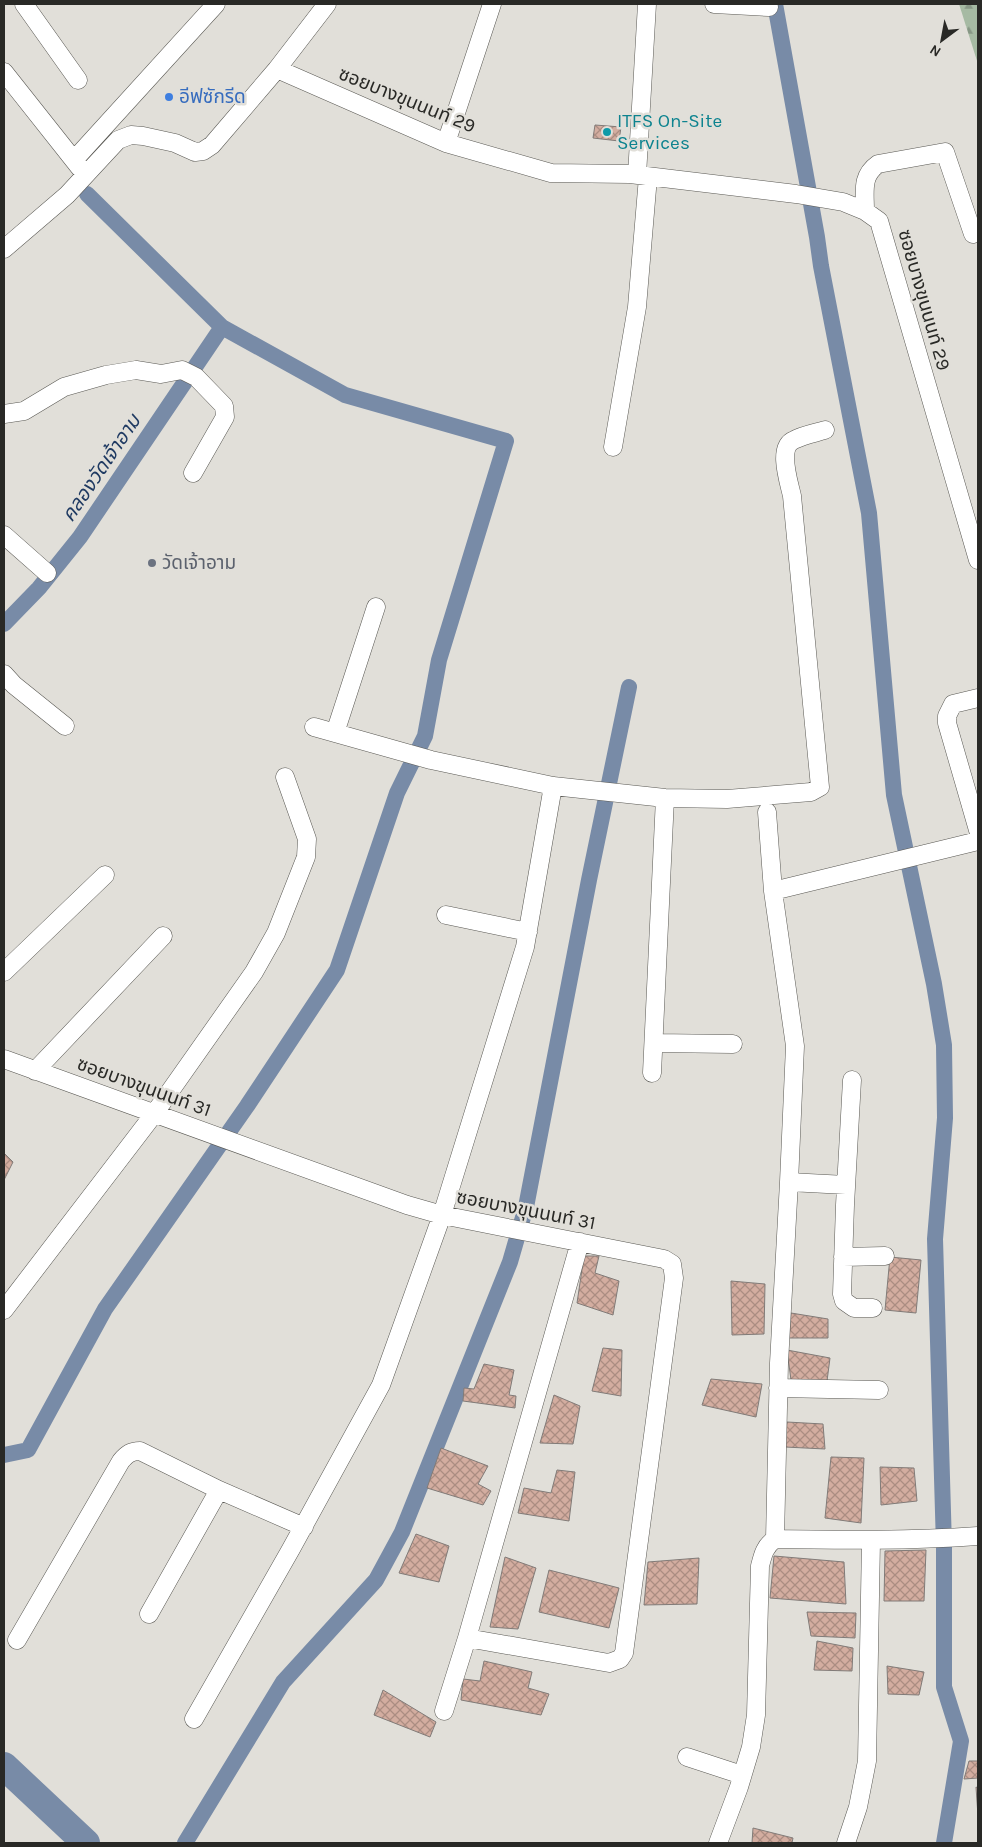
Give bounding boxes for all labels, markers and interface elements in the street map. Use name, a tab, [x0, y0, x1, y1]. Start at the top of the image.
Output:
north arrow	[917, 15, 967, 65]
text: N	[927, 41, 944, 60]
street label: ซอยบางขุนนนท์ 29	[335, 63, 479, 137]
place label: อีฟซักรีด	[179, 86, 246, 108]
marker: อีฟซักรีด	[163, 91, 175, 103]
place label: ITFS On-Site Services	[617, 110, 722, 154]
marker: ITFS On-Site Services	[601, 126, 613, 138]
street label: ซอยบางขุนนนท์ 29	[893, 227, 955, 373]
water label: คลองวัดเจ้าอาม	[57, 409, 146, 526]
place label: วัดเจ้าอาม	[162, 551, 236, 574]
marker: วัดเจ้าอาม	[146, 557, 158, 569]
street label: ซอยบางขุนนนท์ 31	[74, 1053, 214, 1121]
street label: ซอยบางขุนนนท์ 31	[455, 1186, 597, 1234]

